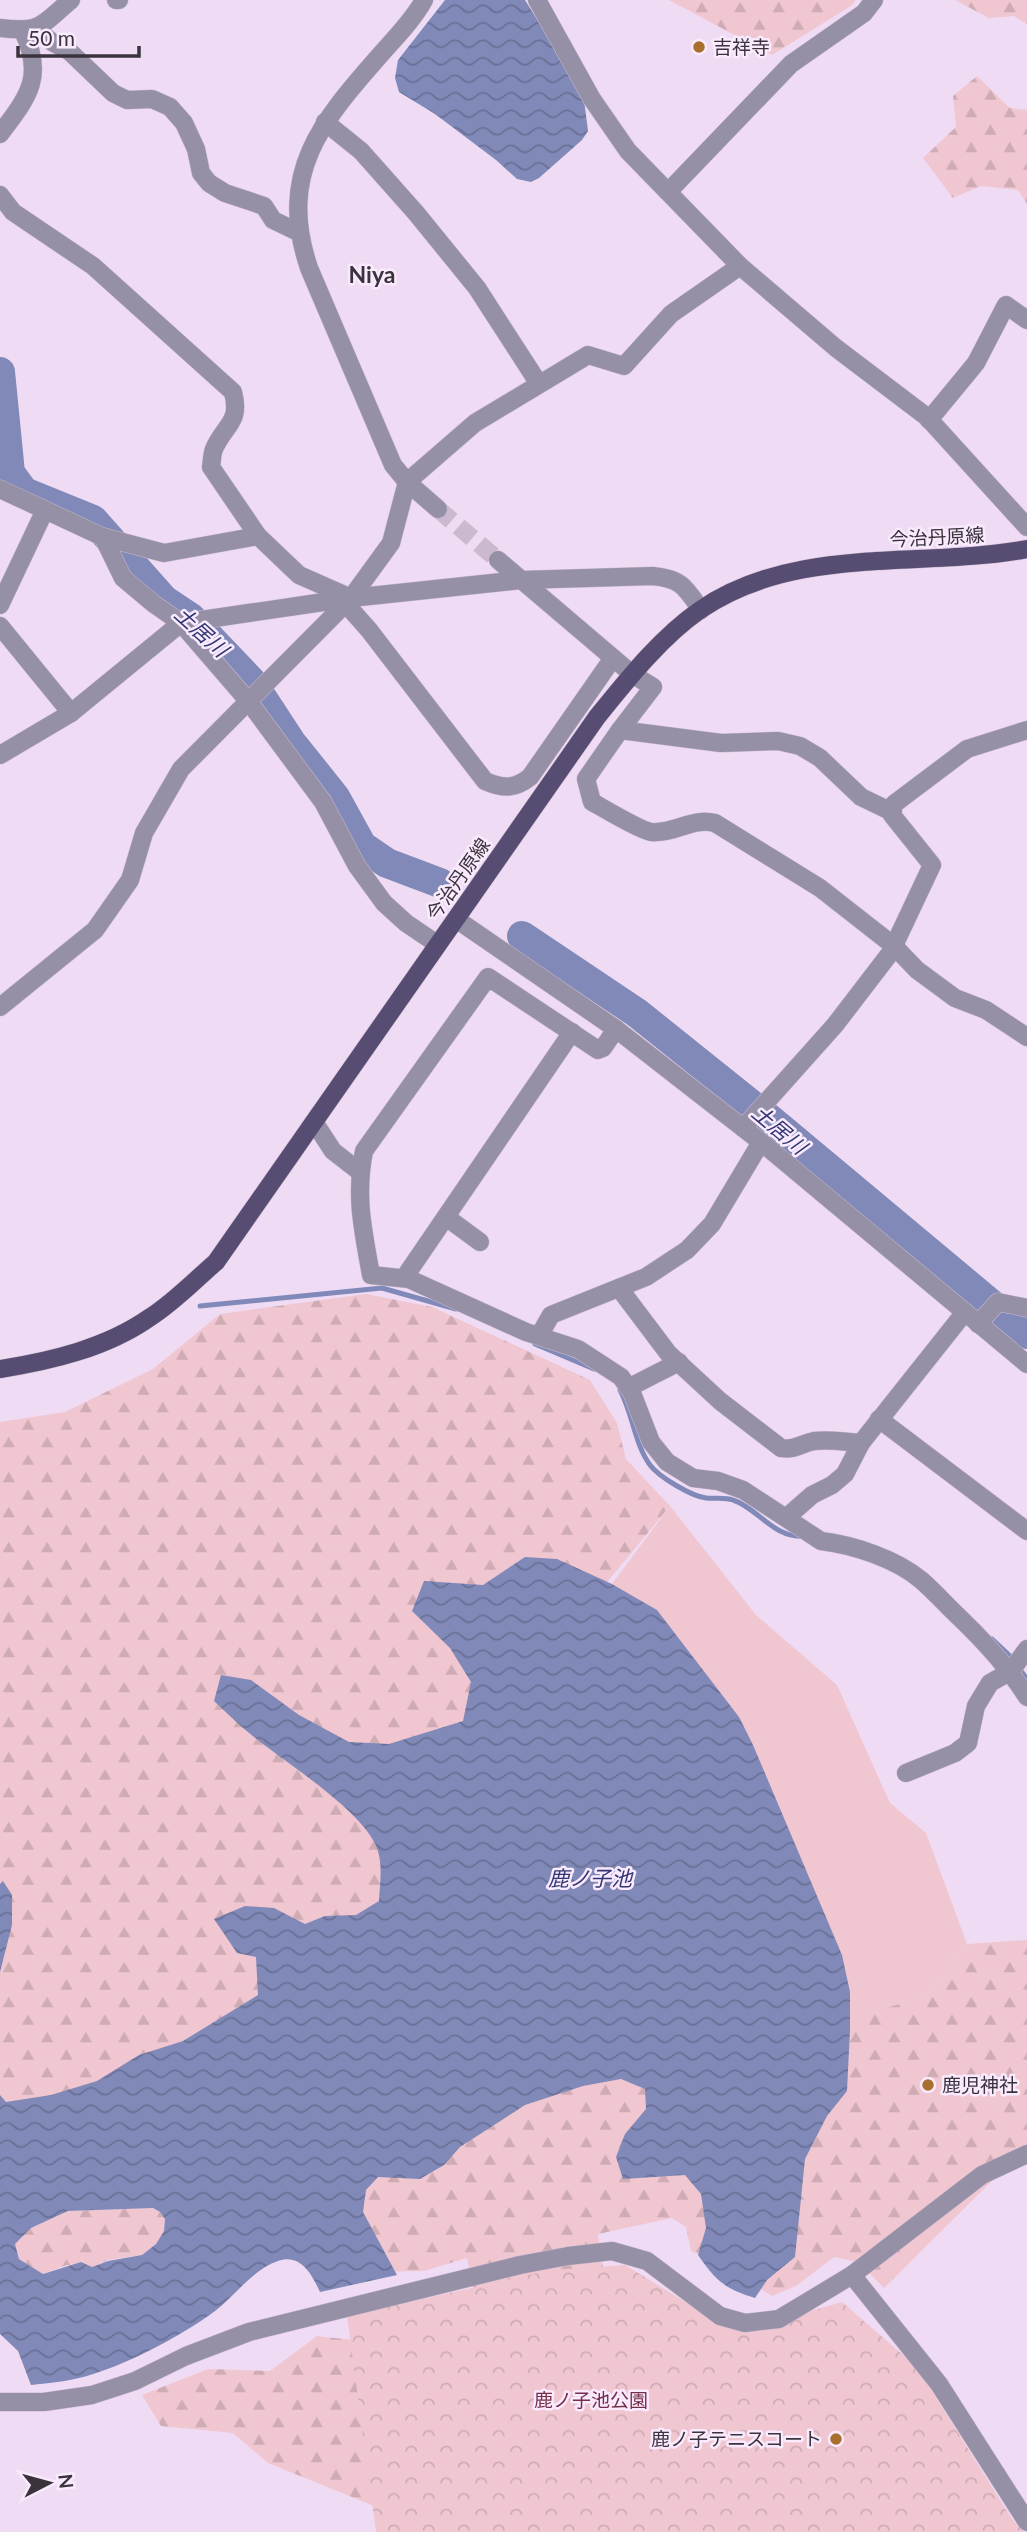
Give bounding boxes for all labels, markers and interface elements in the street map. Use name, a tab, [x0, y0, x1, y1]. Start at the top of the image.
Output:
scale bar	[18, 14, 138, 58]
text: 50 m	[28, 25, 75, 50]
place label: 吉祥寺	[713, 35, 770, 58]
marker: 吉祥寺	[691, 39, 707, 55]
district label: Niya	[349, 260, 395, 288]
street label: 今治丹原線	[889, 523, 985, 550]
water label: 土居川	[170, 601, 235, 663]
street label: 今治丹原線	[421, 833, 494, 924]
water label: 土居川	[748, 1099, 814, 1160]
water label: 鹿ノ子池	[548, 1865, 634, 1890]
place label: 鹿児神社	[942, 2073, 1018, 2096]
marker: 鹿児神社	[920, 2077, 936, 2093]
park label: 鹿ノ子池公園	[534, 2388, 648, 2411]
place label: 鹿ノ子テニスコート	[651, 2427, 822, 2450]
marker: 鹿ノ子テニスコート	[828, 2431, 844, 2447]
north arrow	[14, 2448, 84, 2518]
text: N	[54, 2473, 79, 2490]

